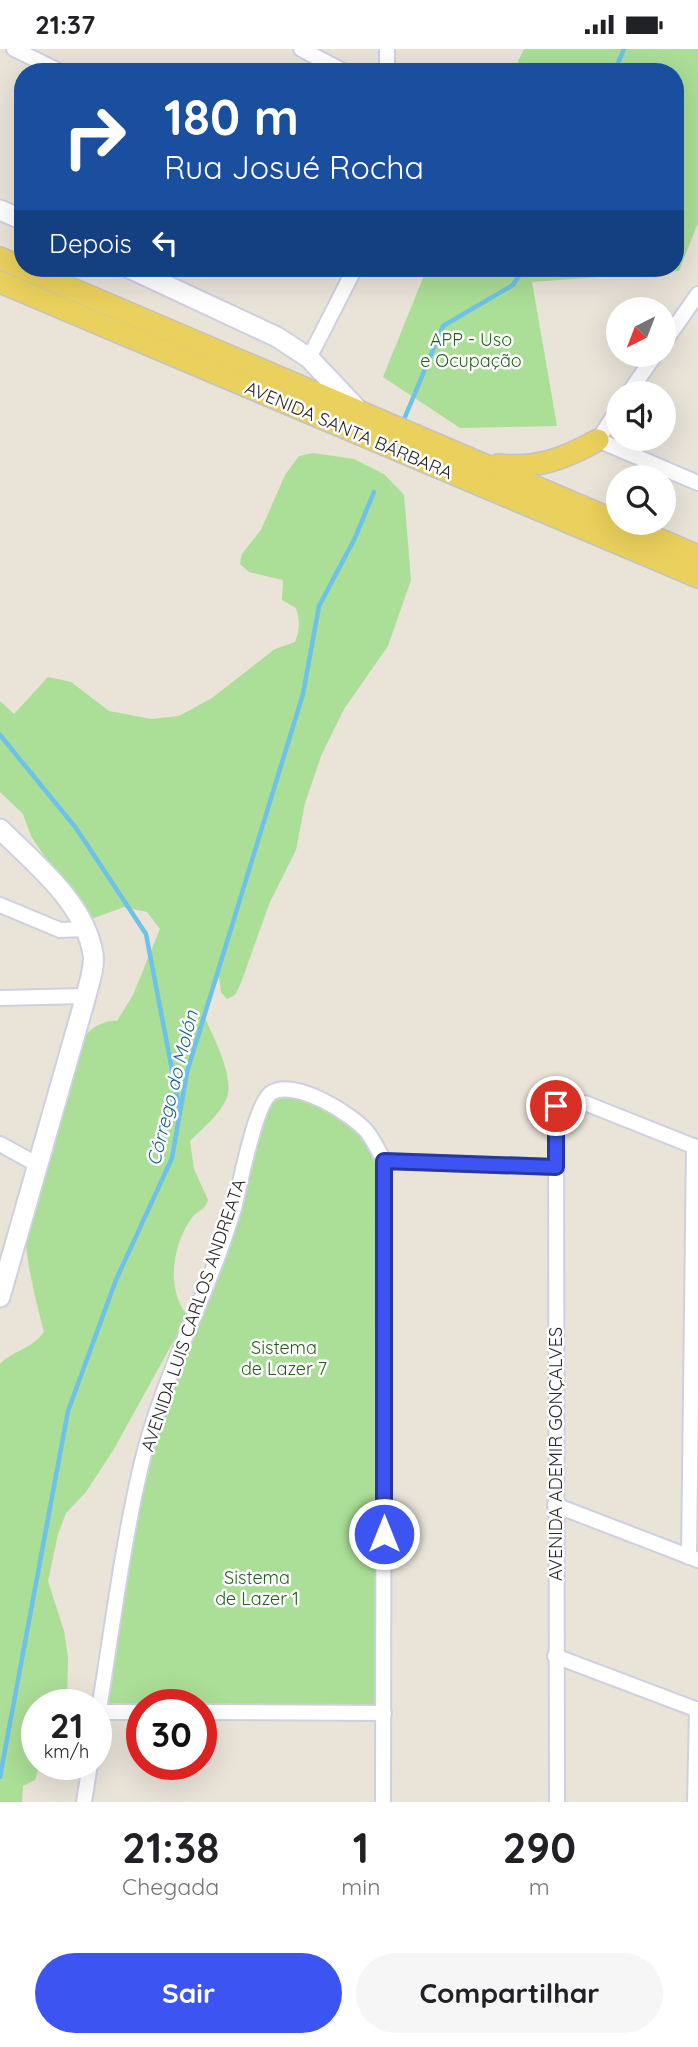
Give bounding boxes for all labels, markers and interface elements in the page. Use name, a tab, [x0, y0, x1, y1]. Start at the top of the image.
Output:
text: 21:37	[35, 8, 95, 41]
text: 180 m	[164, 86, 299, 147]
icon: right	[49, 91, 140, 182]
text: Rua Josué Rocha	[164, 147, 424, 187]
icon: left	[146, 224, 184, 262]
text: Depois	[49, 227, 132, 260]
north arrow	[606, 297, 676, 367]
map controls	[606, 297, 676, 535]
park label: APP - Uso e Ocupação	[420, 328, 522, 372]
street label: AVENIDA SANTA BÁRBARA	[242, 376, 456, 484]
button: sound	[606, 381, 676, 451]
button: search	[606, 465, 676, 535]
water label: Córrego do Molón	[141, 1007, 203, 1168]
pin	[526, 1076, 586, 1136]
icon: arrive	[537, 1087, 575, 1125]
street label: AVENIDA LUIS CARLOS ANDREATA	[135, 1175, 251, 1454]
street label: AVENIDA ADEMIR GONÇALVES	[544, 1327, 567, 1581]
park label: Sistema de Lazer 7	[241, 1336, 327, 1380]
position arrow	[347, 1497, 421, 1571]
park label: Sistema de Lazer 1	[215, 1566, 299, 1610]
speed limit sign: 30	[126, 1689, 217, 1780]
text: 21	[50, 1703, 83, 1747]
text: km/h	[44, 1740, 89, 1763]
text: 21:38	[122, 1821, 219, 1874]
text: 1	[353, 1821, 369, 1874]
text: 290	[502, 1821, 576, 1874]
text: Chegada	[122, 1872, 219, 1901]
text: min	[341, 1872, 380, 1901]
text: m	[529, 1872, 550, 1901]
button: Sair	[35, 1953, 342, 2033]
button: Compartilhar	[356, 1953, 663, 2033]

